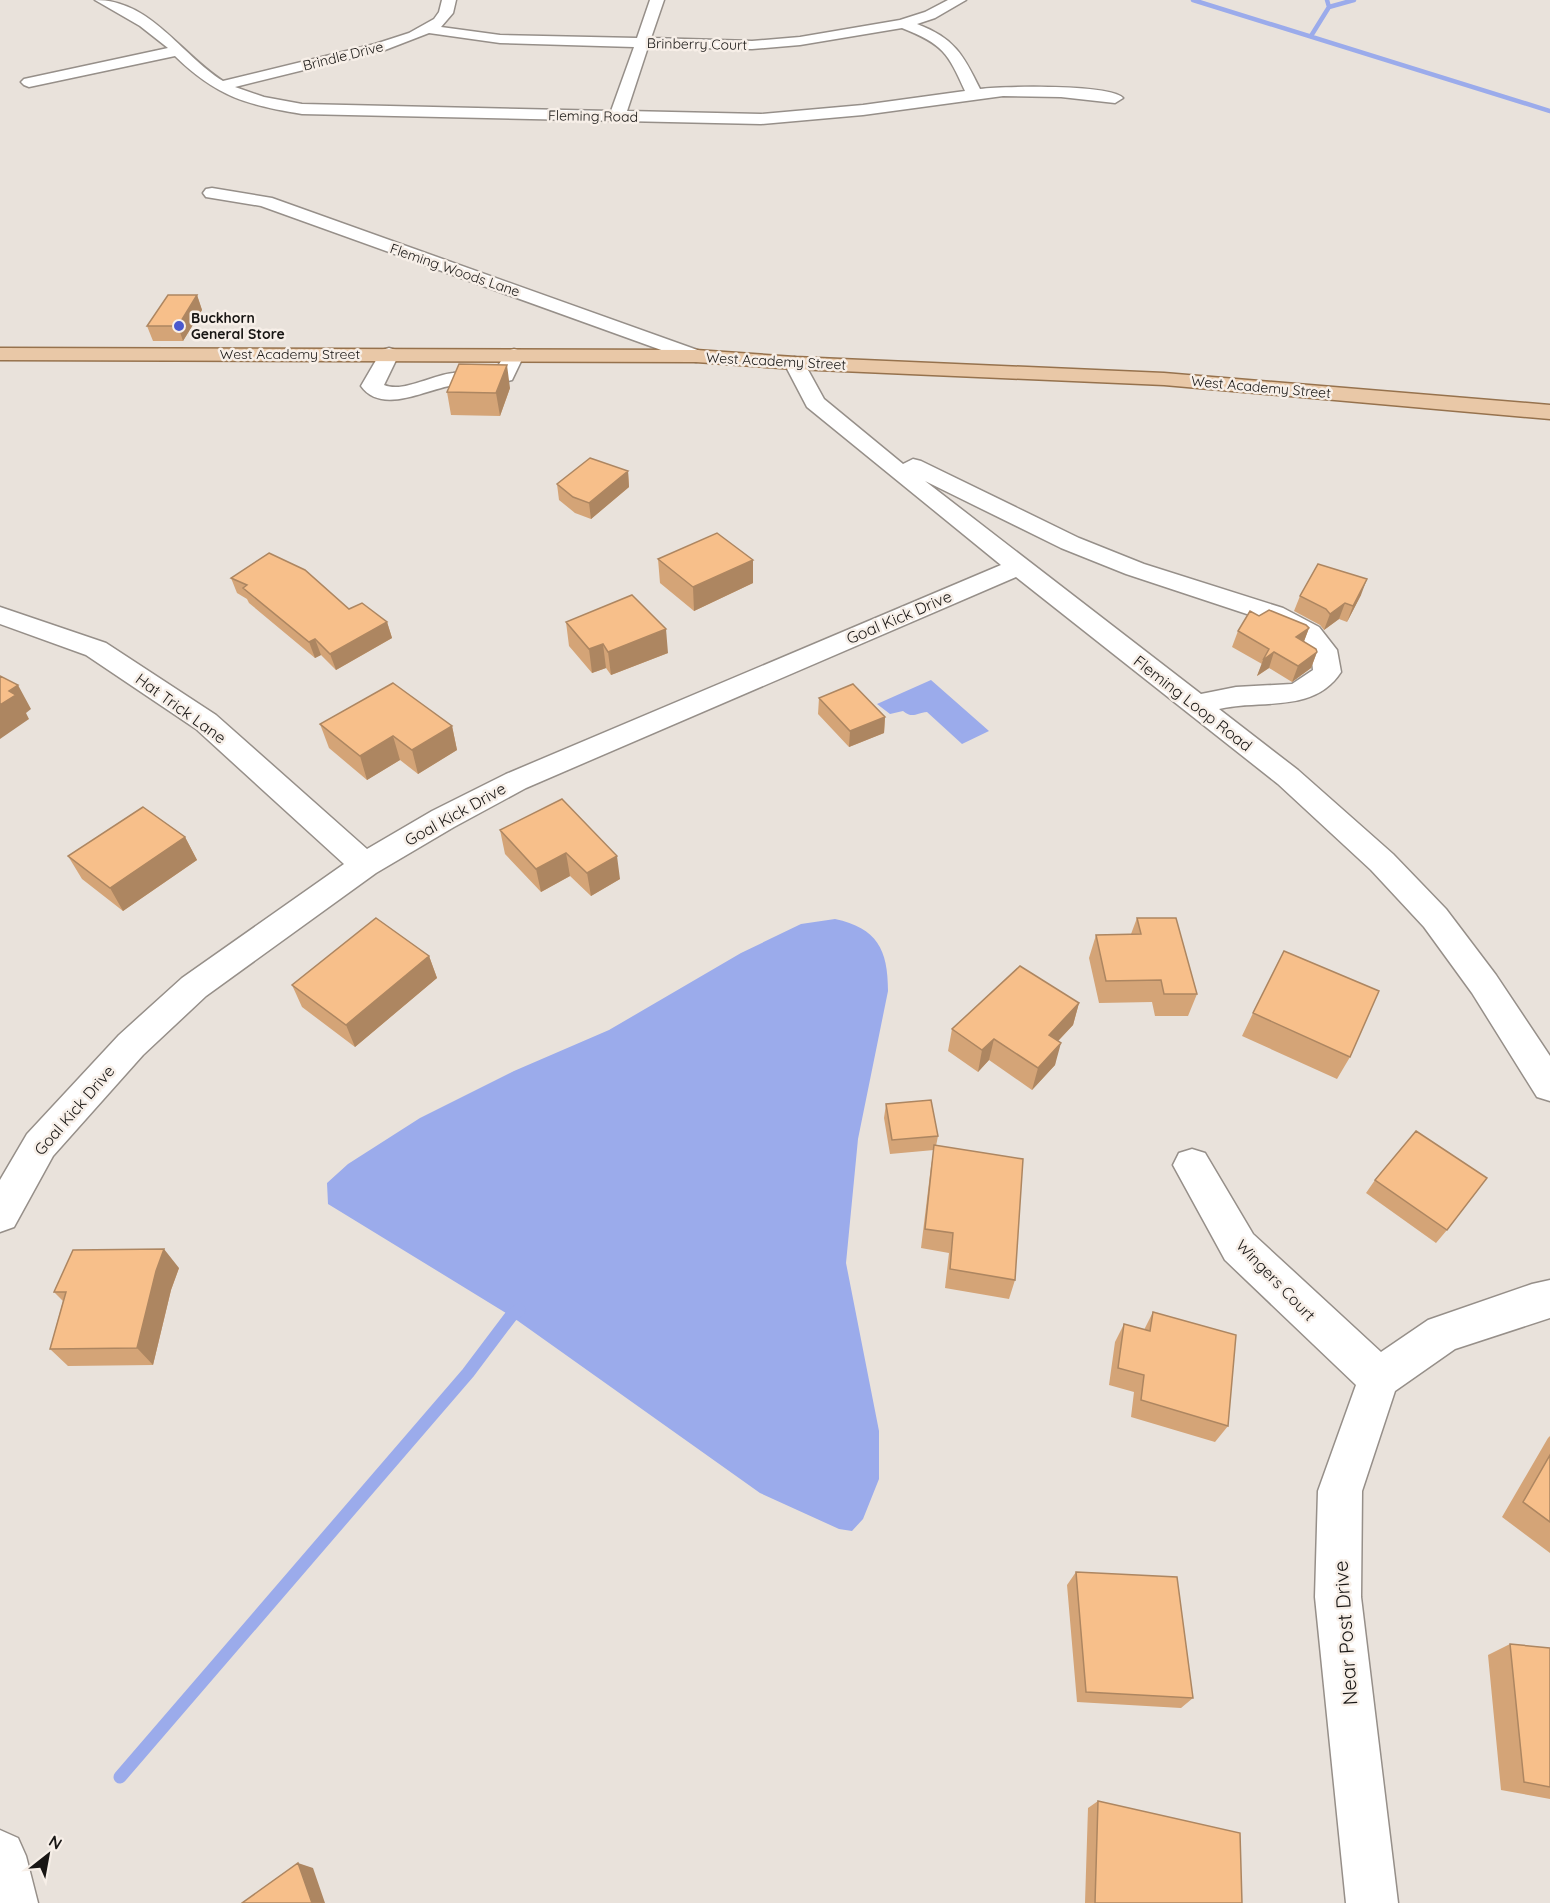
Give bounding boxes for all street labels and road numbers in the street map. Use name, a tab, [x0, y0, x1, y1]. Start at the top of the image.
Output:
street label: Brinberry Court	[647, 34, 748, 54]
street label: Brindle Drive	[301, 37, 385, 75]
street label: Fleming Road	[548, 106, 638, 126]
street label: Fleming Woods Lane	[388, 239, 522, 301]
street label: West Academy Street	[220, 345, 360, 363]
street label: West Academy Street	[705, 348, 847, 374]
street label: West Academy Street	[1190, 372, 1332, 402]
street label: Goal Kick Drive	[843, 586, 955, 648]
street label: Fleming Loop Road	[1130, 651, 1256, 755]
street label: Hat Trick Lane	[132, 668, 230, 748]
street label: Goal Kick Drive	[401, 778, 509, 850]
street label: Goal Kick Drive	[30, 1061, 118, 1159]
street label: Wingers Court	[1232, 1235, 1320, 1325]
street label: Near Post Drive	[1327, 1560, 1363, 1706]

